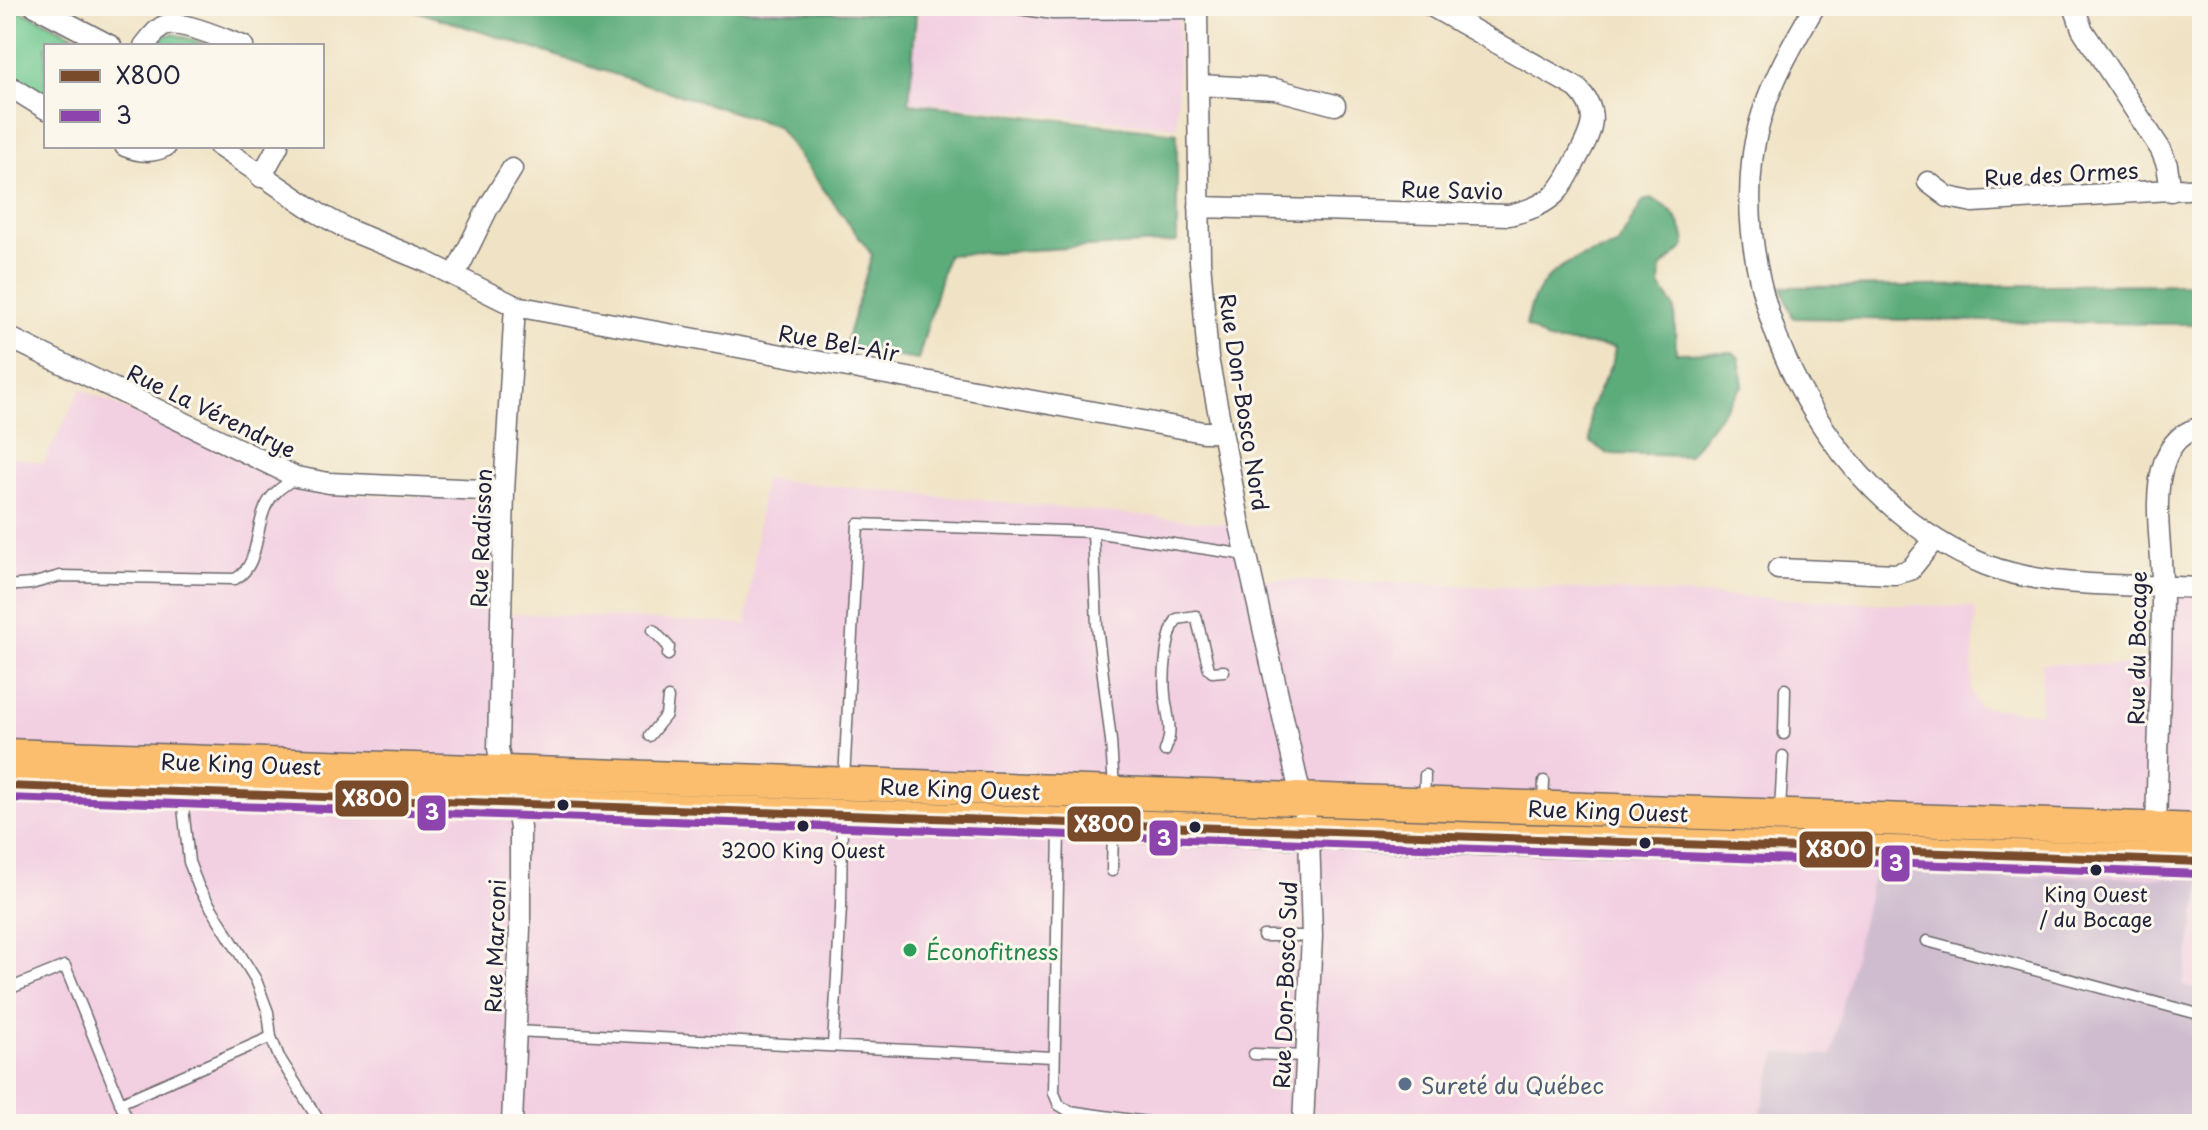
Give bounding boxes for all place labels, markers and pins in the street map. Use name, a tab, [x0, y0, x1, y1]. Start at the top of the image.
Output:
unlabelled marker	[555, 797, 571, 813]
marker: 3200 King Ouest	[795, 818, 811, 834]
unlabelled marker	[1187, 819, 1203, 835]
place label: 3200 King Ouest	[721, 835, 885, 865]
unlabelled marker	[1637, 835, 1653, 851]
marker: King Ouest / du Bocage	[2088, 862, 2104, 878]
place label: King Ouest / du Bocage	[2040, 879, 2152, 934]
place label: Éconofitness	[926, 934, 1058, 967]
marker: Éconofitness	[901, 941, 919, 959]
place label: Sureté du Québec	[1421, 1068, 1604, 1101]
marker: Sureté du Québec	[1396, 1075, 1414, 1093]

